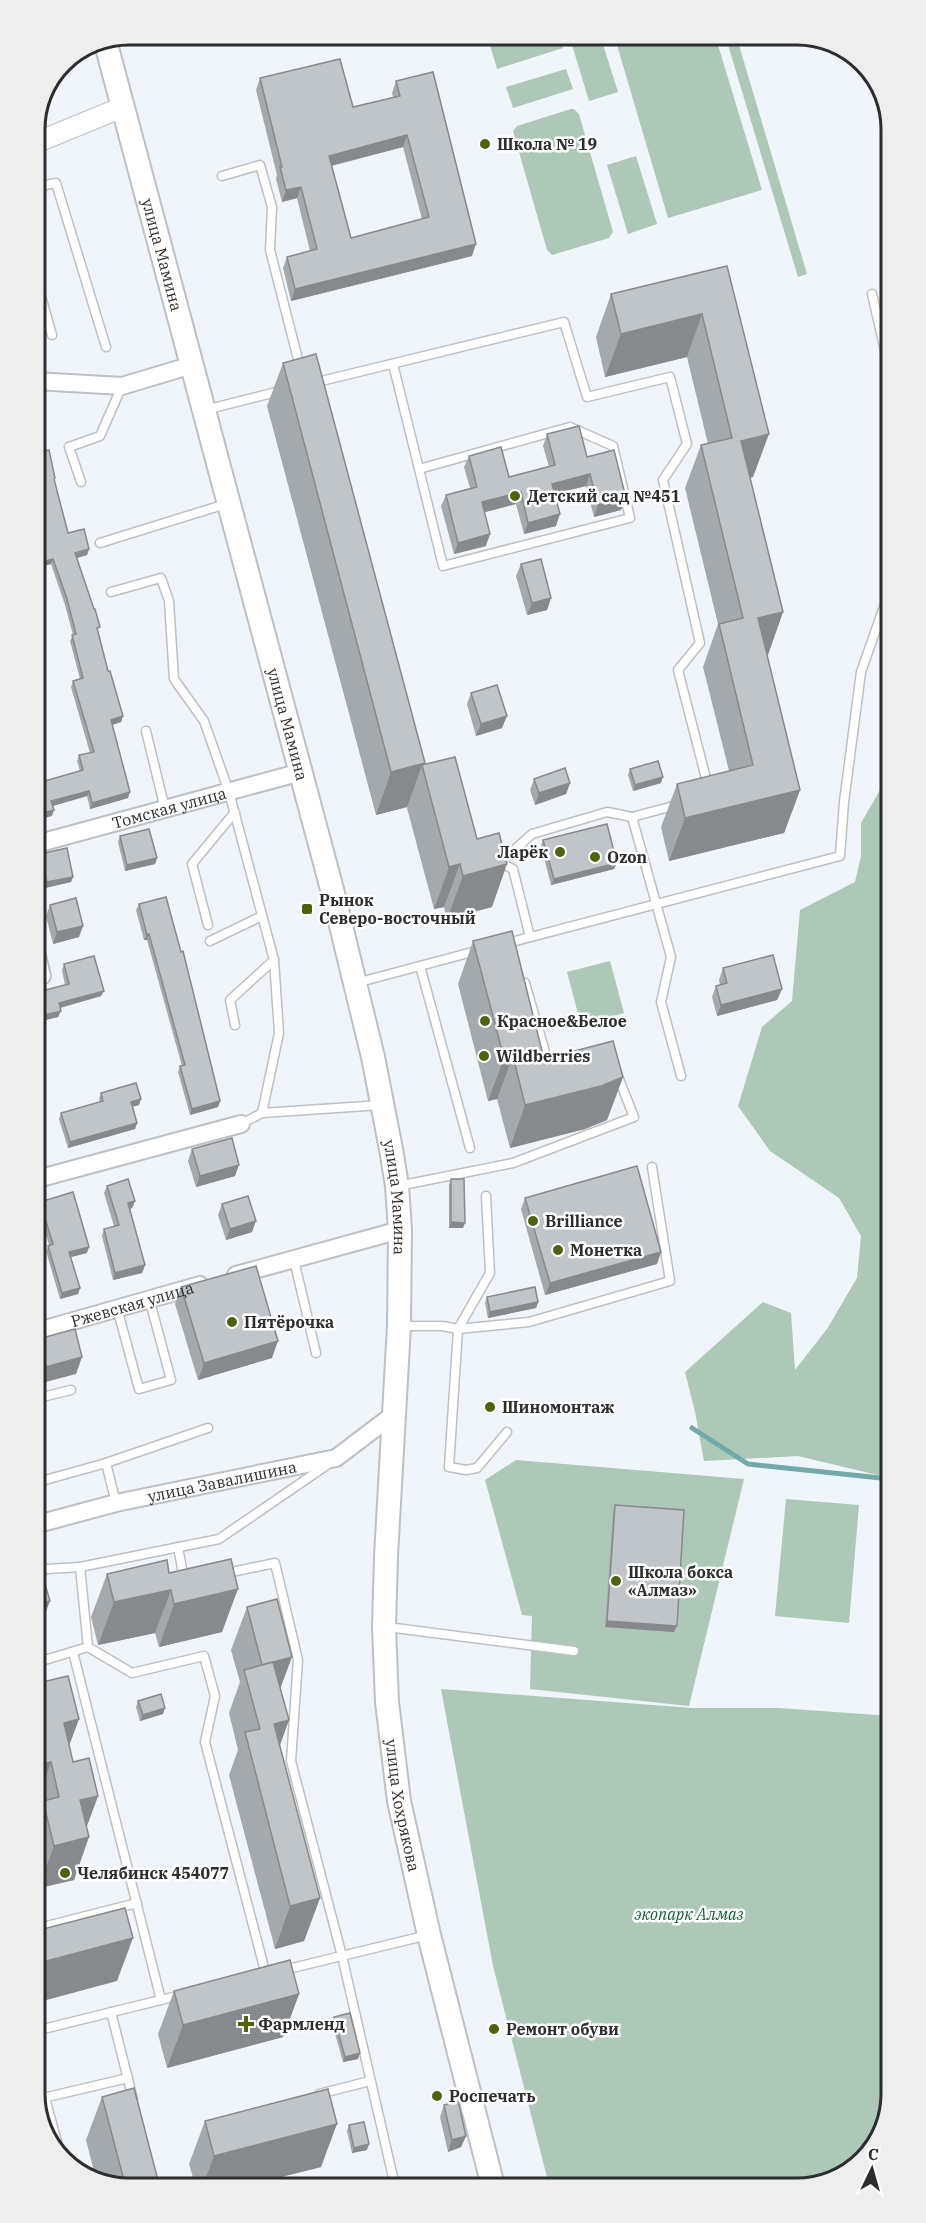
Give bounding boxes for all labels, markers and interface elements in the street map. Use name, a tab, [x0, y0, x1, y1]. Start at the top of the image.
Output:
place label: Школа № 19	[497, 134, 597, 154]
marker: Школа № 19	[478, 137, 492, 151]
street label: улица Мамина	[138, 196, 187, 313]
place label: Детский сад №451	[527, 486, 680, 506]
marker: Детский сад №451	[508, 489, 522, 503]
street label: улица Мамина	[263, 666, 313, 783]
street label: Томская улица	[110, 783, 229, 833]
place label: Ларёк	[497, 842, 548, 862]
marker: Ларёк	[553, 845, 567, 859]
place label: Ozon	[607, 847, 647, 867]
marker: Ozon	[588, 850, 602, 864]
place label: Рынок Северо-восточный	[319, 890, 476, 928]
marker: Рынок Северо-восточный	[300, 902, 314, 916]
place label: Красное&Белое	[497, 1011, 627, 1031]
marker: Красное&Белое	[478, 1014, 492, 1028]
place label: Wildberries	[496, 1046, 590, 1066]
marker: Wildberries	[477, 1049, 491, 1063]
street label: улица Мамина	[379, 1138, 410, 1255]
place label: Brilliance	[545, 1211, 623, 1231]
marker: Brilliance	[526, 1214, 540, 1228]
place label: Монетка	[570, 1240, 642, 1260]
marker: Монетка	[551, 1243, 565, 1257]
street label: Ржевская улица	[69, 1277, 196, 1331]
place label: Пятёрочка	[244, 1312, 334, 1332]
marker: Пятёрочка	[225, 1315, 239, 1329]
place label: Шиномонтаж	[502, 1397, 614, 1417]
marker: Шиномонтаж	[483, 1400, 497, 1414]
street label: улица Завалишина	[146, 1456, 299, 1506]
place label: Школа бокса «Алмаз»	[628, 1562, 733, 1600]
marker: Школа бокса «Алмаз»	[609, 1574, 623, 1588]
street label: улица Хохрякова	[382, 1738, 425, 1874]
place label: Челябинск 454077	[77, 1863, 229, 1883]
marker: Челябинск 454077	[58, 1866, 72, 1880]
park label: экопарк Алмаз	[634, 1904, 744, 1924]
place label: Фармленд	[258, 2014, 346, 2034]
marker: Фармленд	[239, 2017, 253, 2031]
place label: Ремонт обуви	[506, 2019, 619, 2039]
marker: Ремонт обуви	[487, 2022, 501, 2036]
place label: Роспечать	[449, 2086, 535, 2106]
marker: Роспечать	[430, 2089, 444, 2103]
north arrow	[842, 2139, 902, 2199]
text: С	[867, 2144, 879, 2164]

